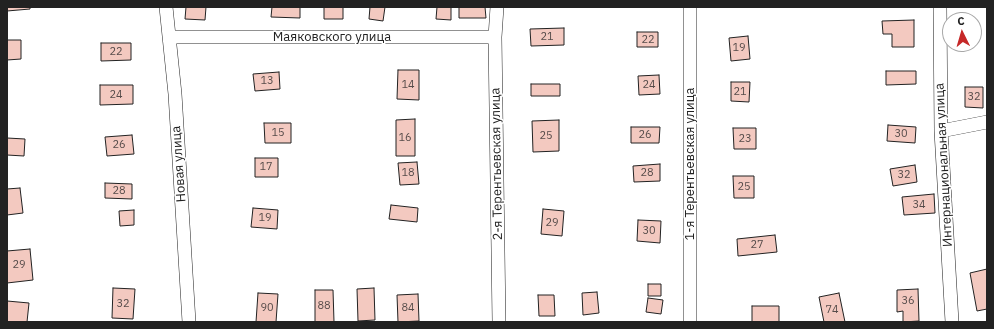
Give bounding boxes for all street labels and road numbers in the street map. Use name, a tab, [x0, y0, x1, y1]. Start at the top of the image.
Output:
street label: Маяковского улица	[273, 29, 391, 45]
street label: Интернациональная улица	[932, 83, 956, 247]
street label: 2-я Терентьевская улица	[488, 87, 506, 241]
street label: 1-я Терентьевская улица	[682, 88, 698, 240]
street label: Новая улица	[169, 125, 189, 203]

